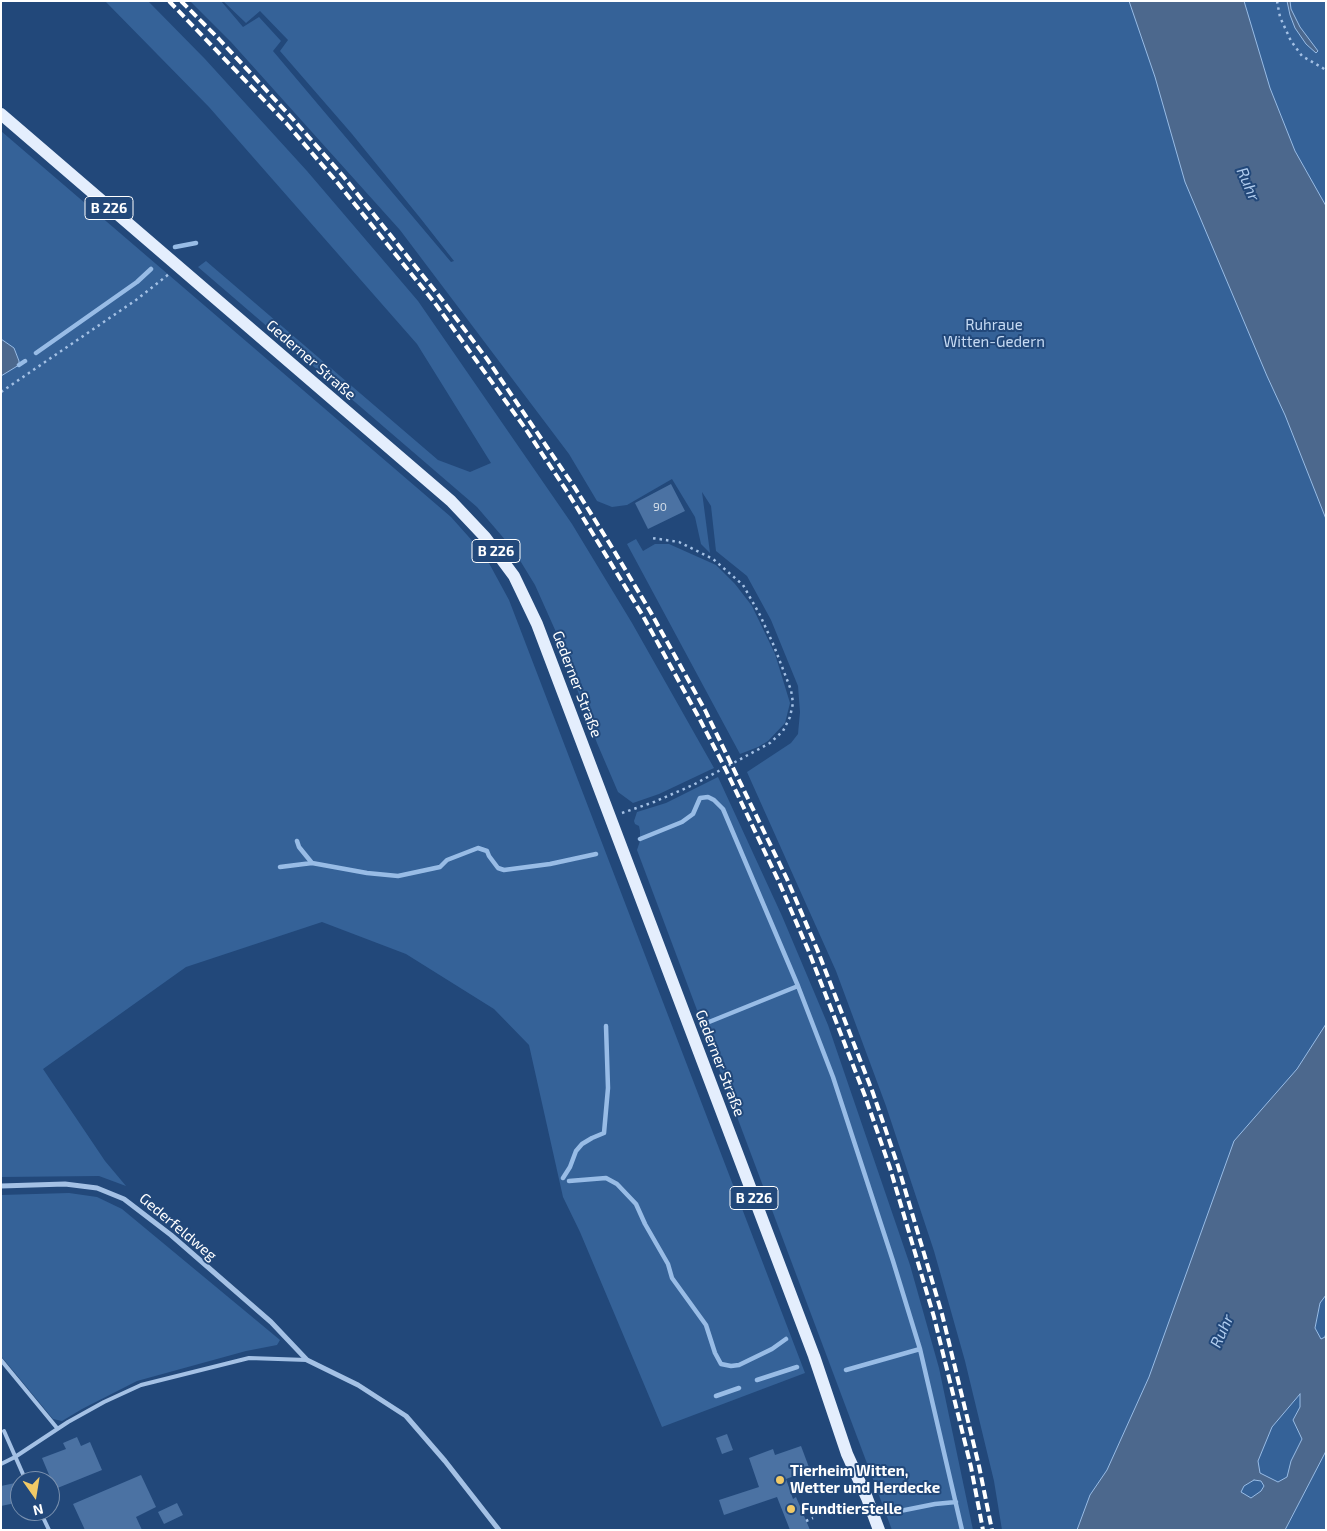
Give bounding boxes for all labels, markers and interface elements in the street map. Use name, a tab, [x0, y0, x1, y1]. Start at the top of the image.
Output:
water label: Ruhr	[1232, 164, 1264, 204]
road number: B 226	[85, 197, 133, 220]
street label: Gederner Straße	[263, 316, 359, 404]
park label: Ruhraue Witten-Gedern	[943, 316, 1045, 351]
house number: 90	[653, 500, 667, 514]
road number: B 226	[472, 540, 520, 562]
street label: Gederner Straße	[548, 628, 606, 740]
street label: Gederner Straße	[691, 1007, 749, 1119]
road number: B 226	[730, 1186, 778, 1210]
street label: Gederfeldweg	[136, 1189, 220, 1265]
water label: Ruhr	[1206, 1311, 1238, 1351]
place label: Tierheim Witten, Wetter und Herdecke	[790, 1462, 940, 1497]
north arrow	[10, 1471, 60, 1521]
marker: Tierheim Witten, Wetter und Herdecke	[774, 1474, 786, 1486]
place label: Fundtierstelle	[801, 1500, 902, 1518]
text: N	[31, 1501, 45, 1520]
marker: Fundtierstelle	[785, 1503, 797, 1515]

